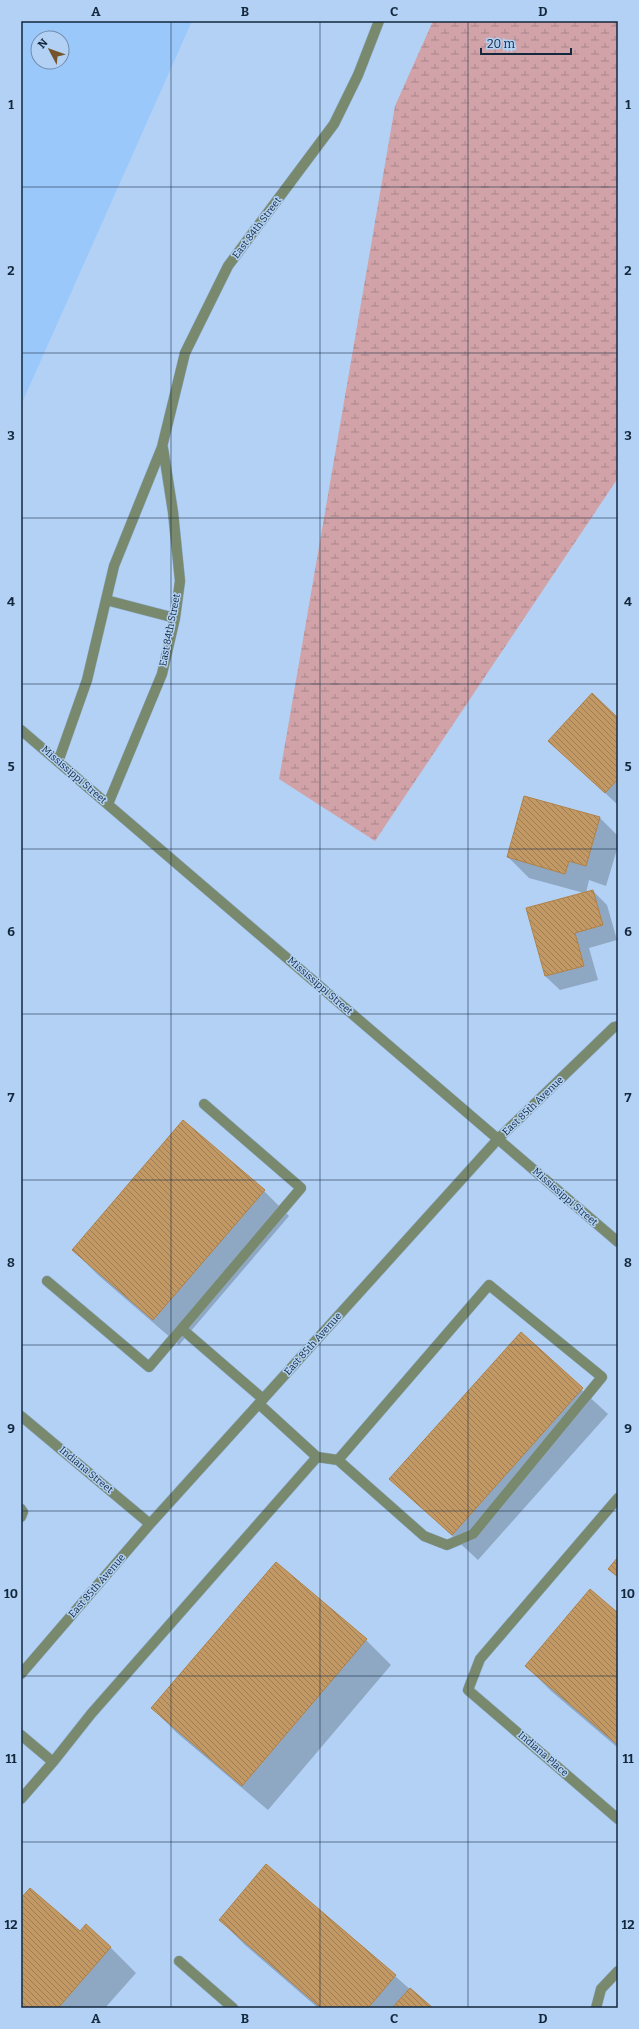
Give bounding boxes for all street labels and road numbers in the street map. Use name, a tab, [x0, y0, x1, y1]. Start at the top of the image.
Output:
street label: East 84th Street	[230, 195, 284, 261]
street label: East 84th Street	[157, 592, 183, 667]
street label: Mississippi Street	[39, 744, 109, 807]
street label: Mississippi Street	[285, 955, 355, 1018]
street label: East 85th Avenue	[500, 1074, 566, 1138]
street label: Mississippi Street	[530, 1166, 600, 1229]
street label: East 85th Avenue	[282, 1310, 344, 1378]
street label: Indiana Street	[57, 1444, 115, 1496]
street label: East 85th Avenue	[66, 1552, 128, 1620]
street label: Indiana Place	[516, 1729, 570, 1779]

